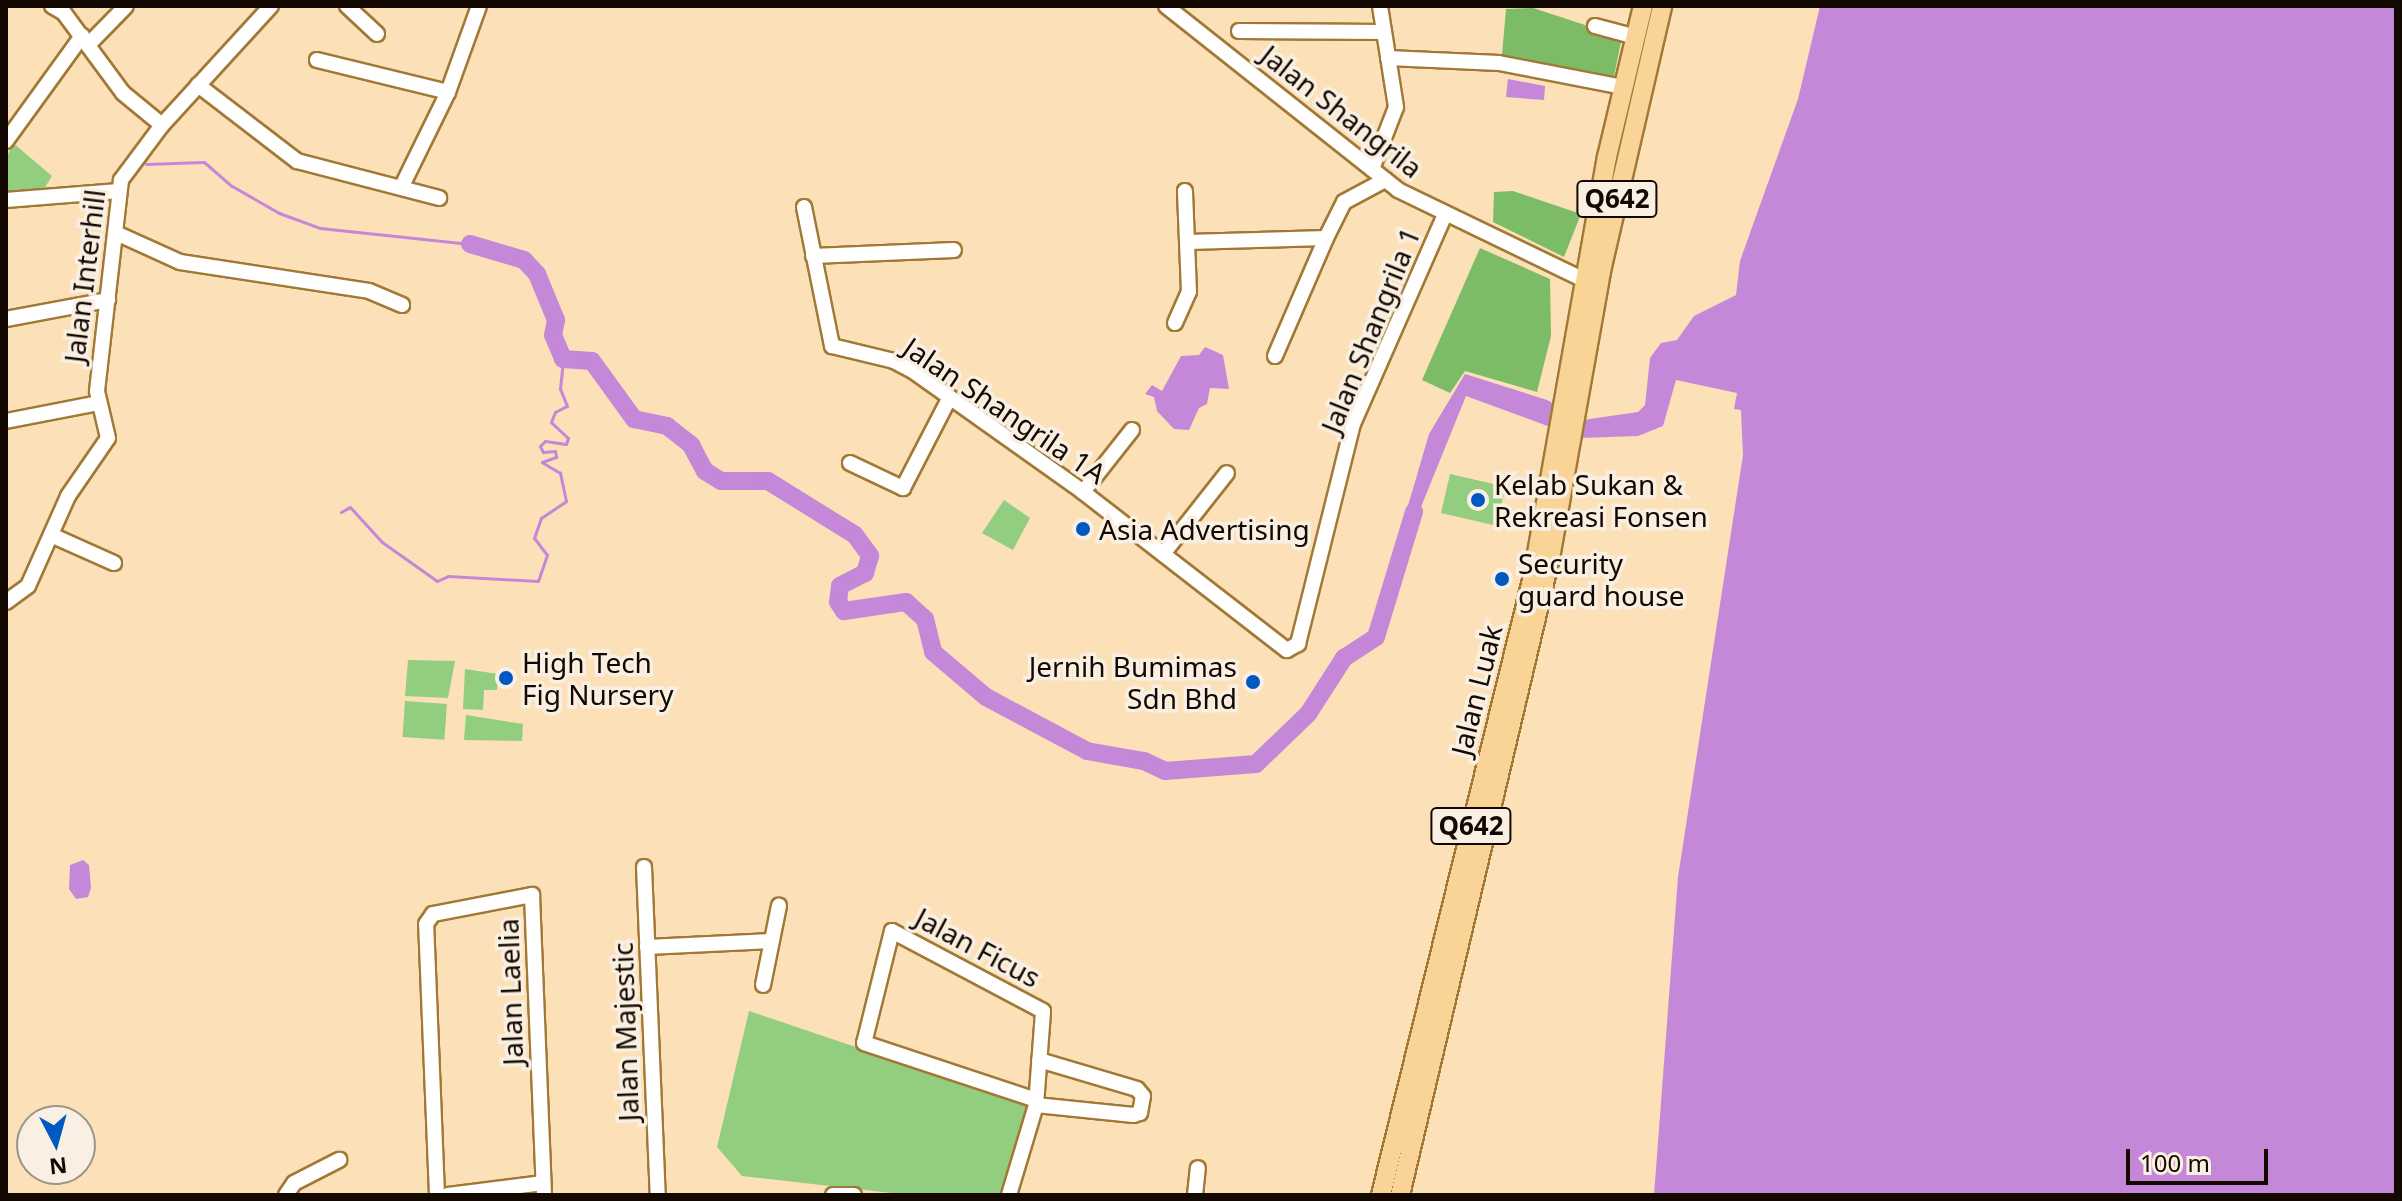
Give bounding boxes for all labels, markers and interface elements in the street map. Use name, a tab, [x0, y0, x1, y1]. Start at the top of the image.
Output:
street label: Jalan Shangrila	[1255, 38, 1429, 184]
road number: Q642	[1575, 177, 1659, 221]
street label: Jalan Interhill	[57, 188, 111, 364]
street label: Jalan Shangrila 1	[1313, 222, 1427, 438]
street label: Jalan Shangrila 1A	[897, 330, 1113, 490]
place label: Kelab Sukan & Rekreasi Fonsen	[1494, 467, 1708, 533]
marker: Kelab Sukan & Rekreasi Fonsen	[1469, 491, 1487, 509]
place label: Asia Advertising	[1099, 512, 1310, 546]
marker: Asia Advertising	[1074, 520, 1092, 538]
place label: Security guard house	[1518, 546, 1684, 612]
marker: Security guard house	[1493, 570, 1511, 588]
street label: Jalan Luak	[1444, 621, 1508, 759]
place label: High Tech Fig Nursery	[522, 645, 673, 711]
place label: Jernih Bumimas Sdn Bhd	[1029, 649, 1237, 715]
marker: High Tech Fig Nursery	[497, 669, 515, 687]
marker: Jernih Bumimas Sdn Bhd	[1244, 673, 1262, 691]
road number: Q642	[1429, 804, 1513, 848]
street label: Jalan Ficus	[910, 900, 1046, 994]
street label: Jalan Laelia	[491, 918, 529, 1066]
street label: Jalan Majestic	[605, 942, 645, 1122]
north arrow	[16, 1105, 96, 1185]
scale bar	[2130, 1133, 2272, 1183]
text: 100 m	[2140, 1146, 2210, 1179]
text: N	[48, 1151, 69, 1183]

